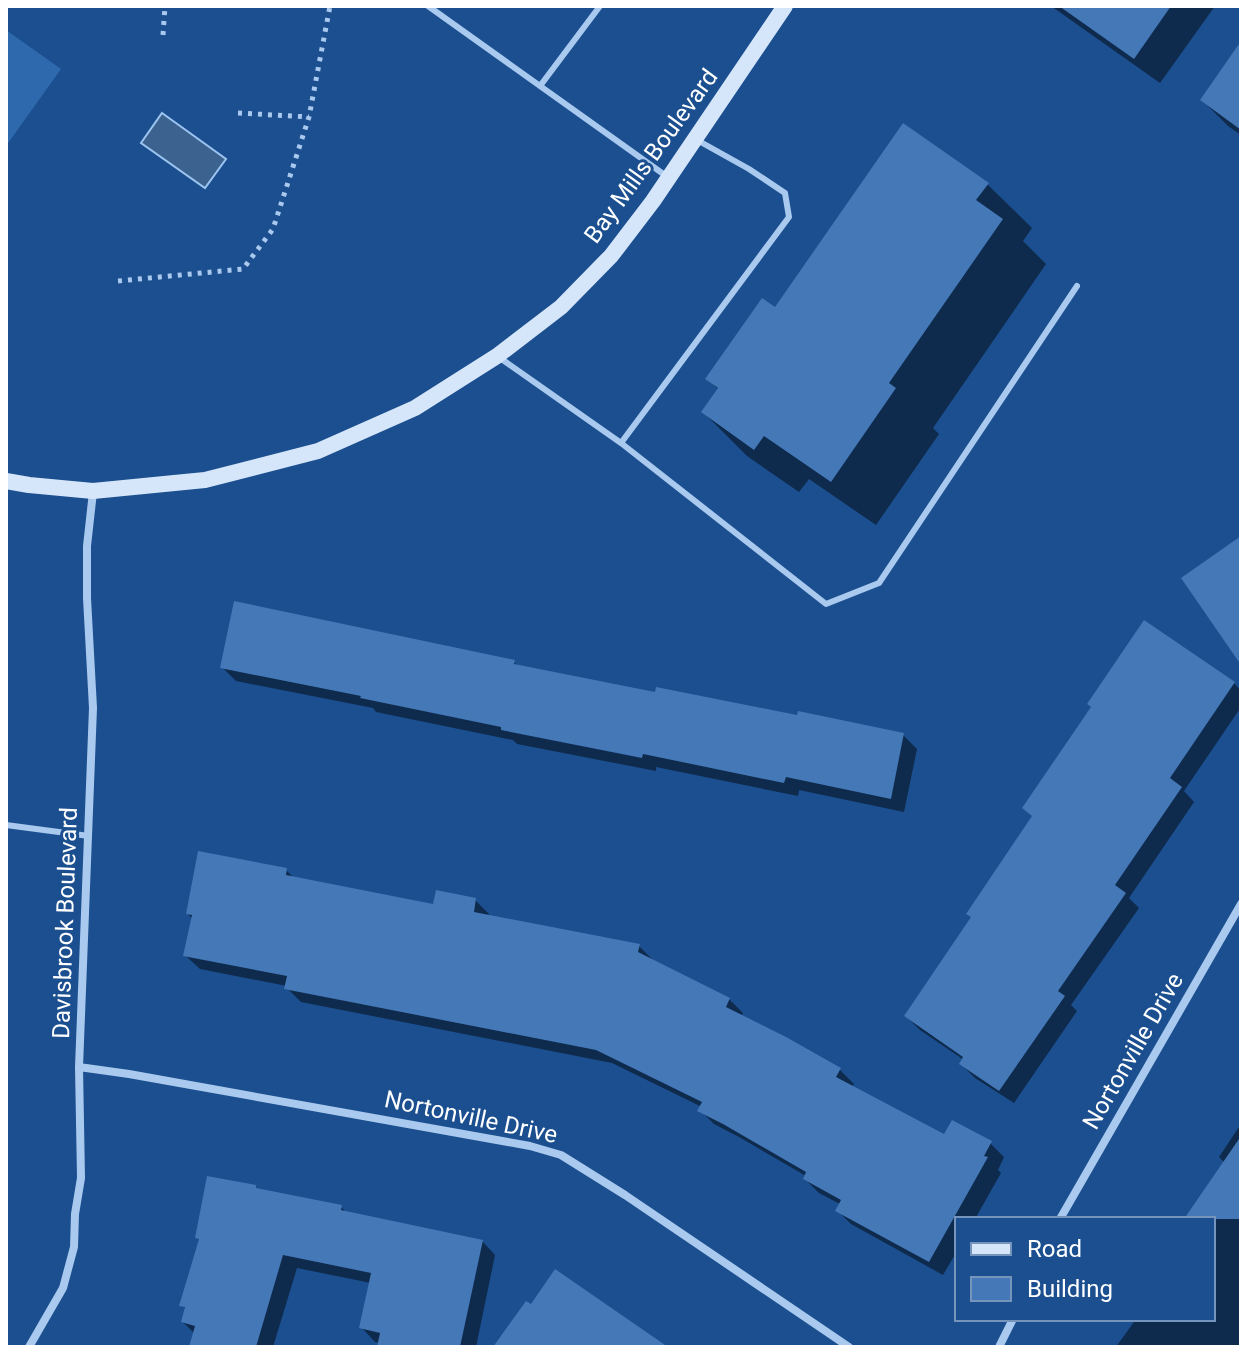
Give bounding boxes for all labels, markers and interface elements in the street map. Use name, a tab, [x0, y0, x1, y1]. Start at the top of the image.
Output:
street label: Bay Mills Boulevard	[578, 64, 724, 248]
street label: Davisbrook Boulevard	[47, 807, 83, 1039]
street label: Nortonville Drive	[1077, 968, 1189, 1134]
street label: Nortonville Drive	[382, 1085, 560, 1149]
legend	[955, 1217, 1215, 1321]
text: Road	[1027, 1235, 1082, 1263]
text: Building	[1027, 1275, 1113, 1303]

